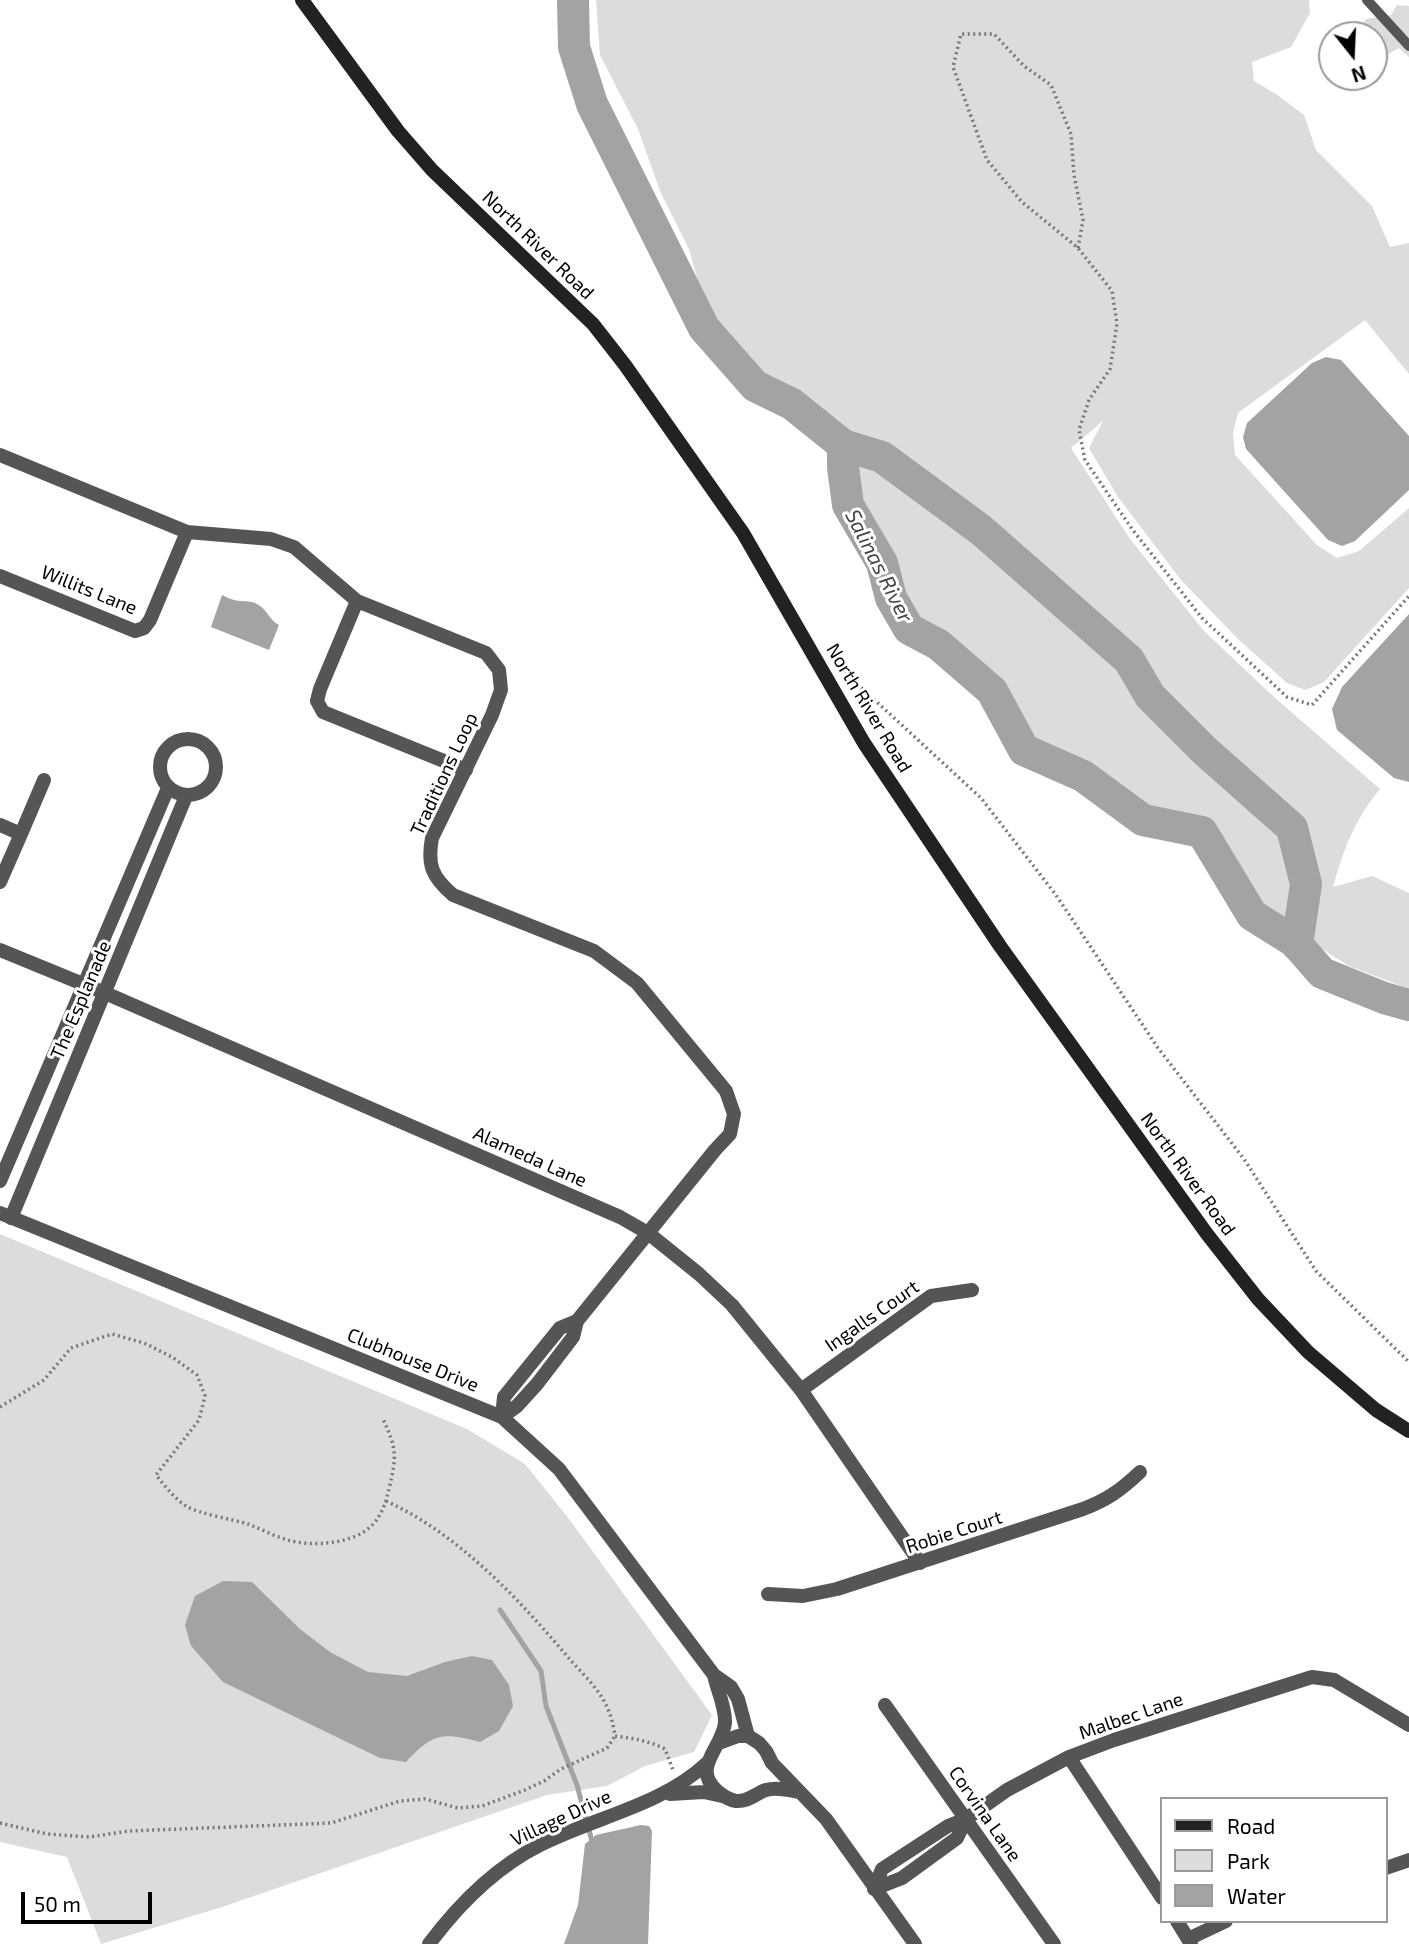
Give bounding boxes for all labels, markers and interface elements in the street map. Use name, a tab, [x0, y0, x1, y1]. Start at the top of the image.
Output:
north arrow	[1318, 21, 1388, 91]
text: N	[1349, 61, 1369, 88]
street label: North River Road	[477, 186, 599, 304]
water label: Salinas River	[840, 505, 918, 627]
street label: Willits Lane	[38, 560, 140, 620]
street label: North River Road	[821, 639, 917, 777]
street label: Traditions Loop	[406, 709, 482, 839]
street label: The Esplanade	[46, 937, 116, 1063]
street label: North River Road	[1136, 1108, 1240, 1240]
street label: Alameda Lane	[470, 1122, 590, 1192]
street label: Ingalls Court	[821, 1275, 923, 1357]
street label: Clubhouse Drive	[344, 1323, 482, 1397]
street label: Robie Court	[903, 1506, 1005, 1558]
street label: Malbec Lane	[1076, 1688, 1186, 1744]
street label: Corvina Lane	[944, 1762, 1026, 1866]
street label: Village Drive	[507, 1785, 615, 1851]
legend	[1160, 1797, 1388, 1923]
text: Road	[1227, 1813, 1275, 1838]
text: Park	[1227, 1848, 1270, 1873]
scale bar	[24, 1878, 156, 1922]
text: Water	[1227, 1883, 1286, 1908]
text: 50 m	[34, 1891, 81, 1916]

